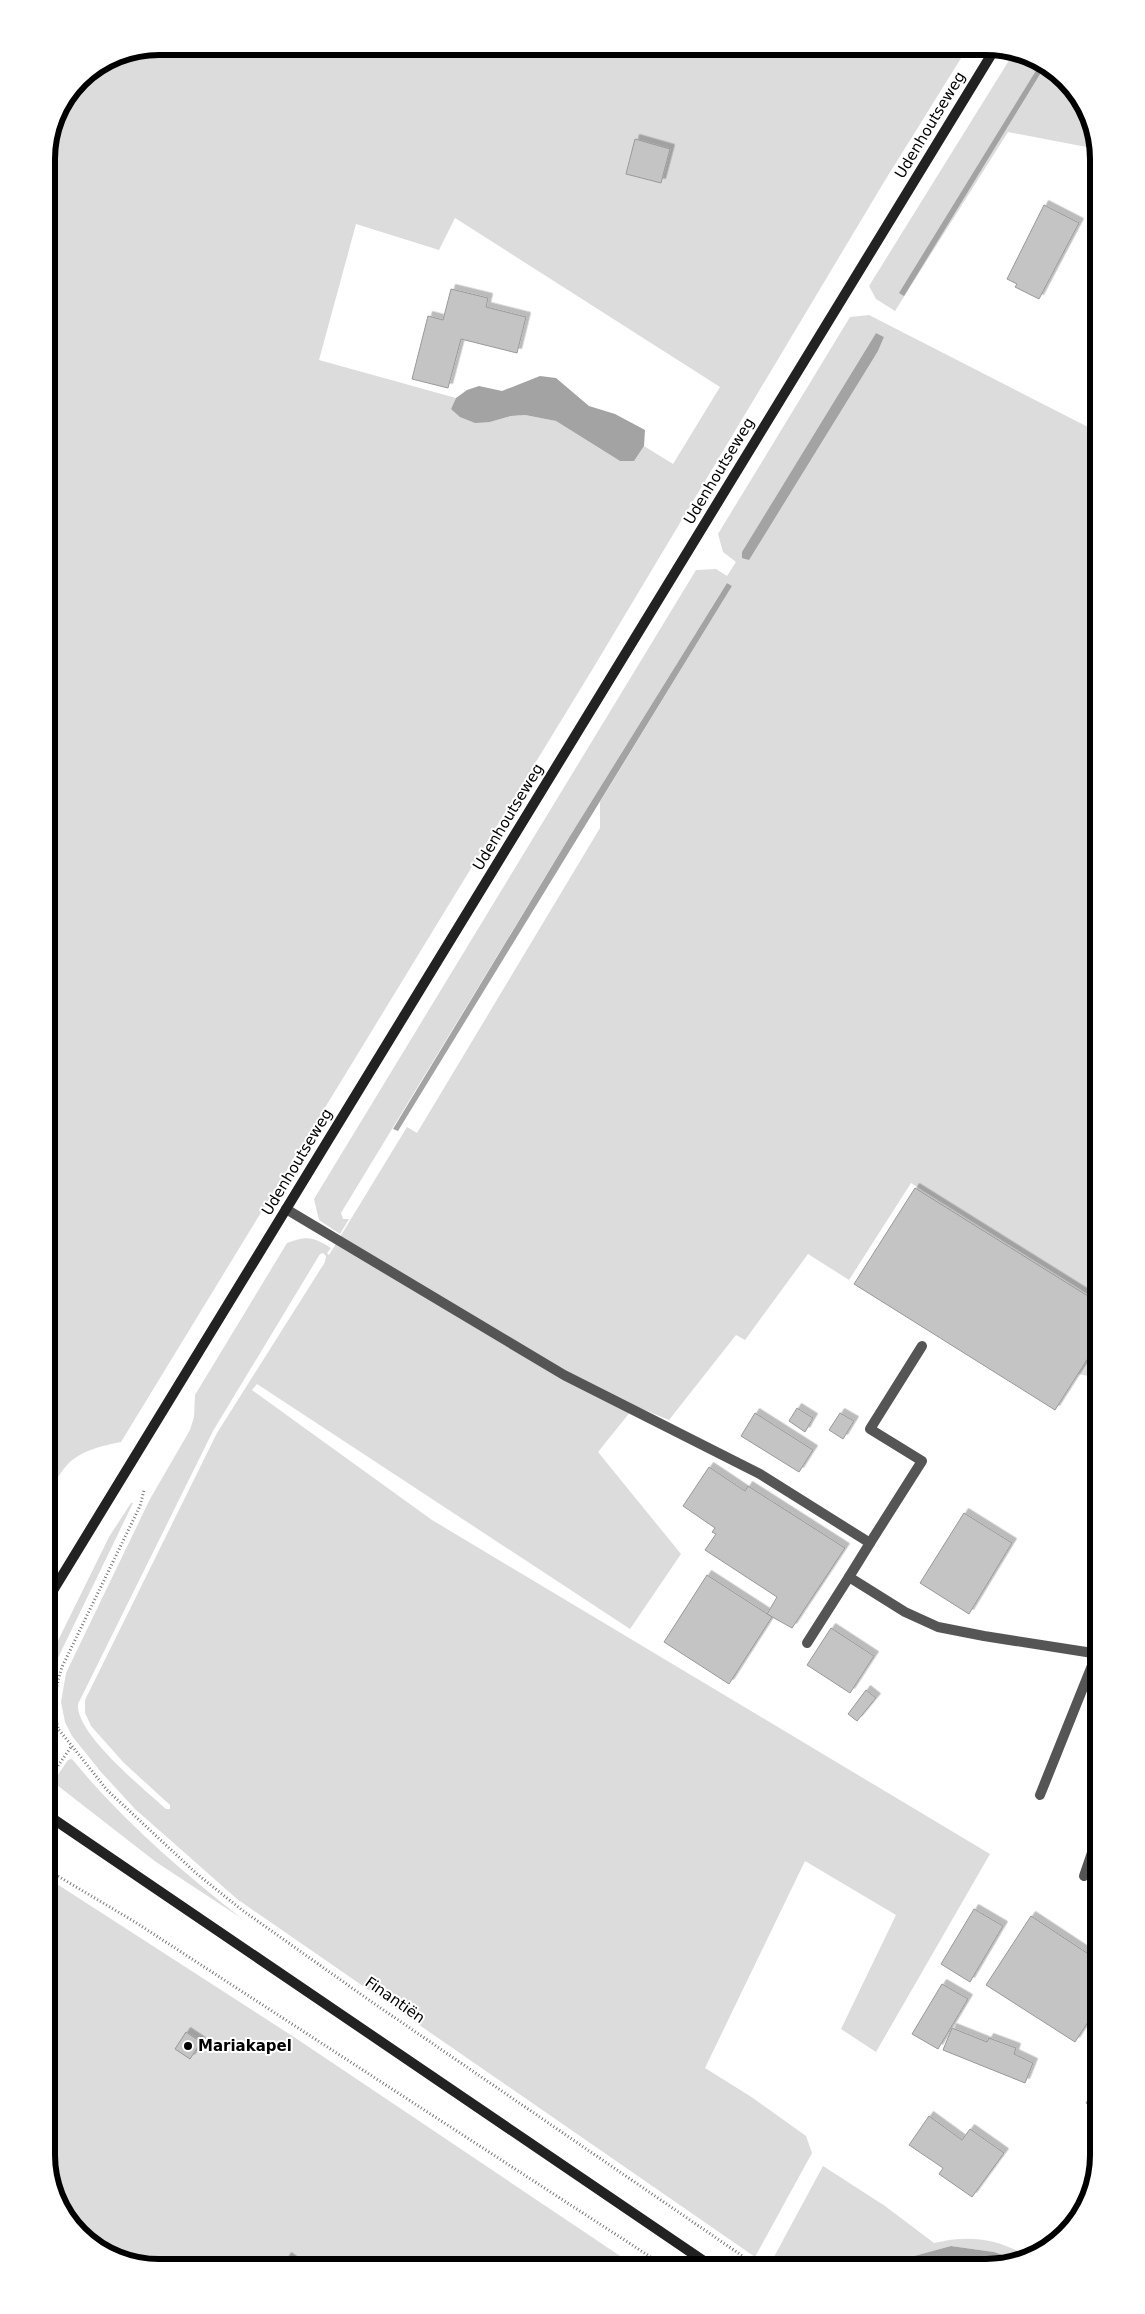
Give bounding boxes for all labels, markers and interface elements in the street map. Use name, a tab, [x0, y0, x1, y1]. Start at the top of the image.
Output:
street label: Udenhoutseweg	[891, 68, 969, 182]
street label: Udenhoutseweg	[680, 414, 758, 528]
street label: Udenhoutseweg	[469, 760, 547, 874]
street label: Udenhoutseweg	[258, 1105, 336, 1219]
street label: Finantiën	[362, 1973, 428, 2027]
place label: Mariakapel	[198, 2037, 292, 2055]
marker: Mariakapel	[182, 2040, 194, 2052]

